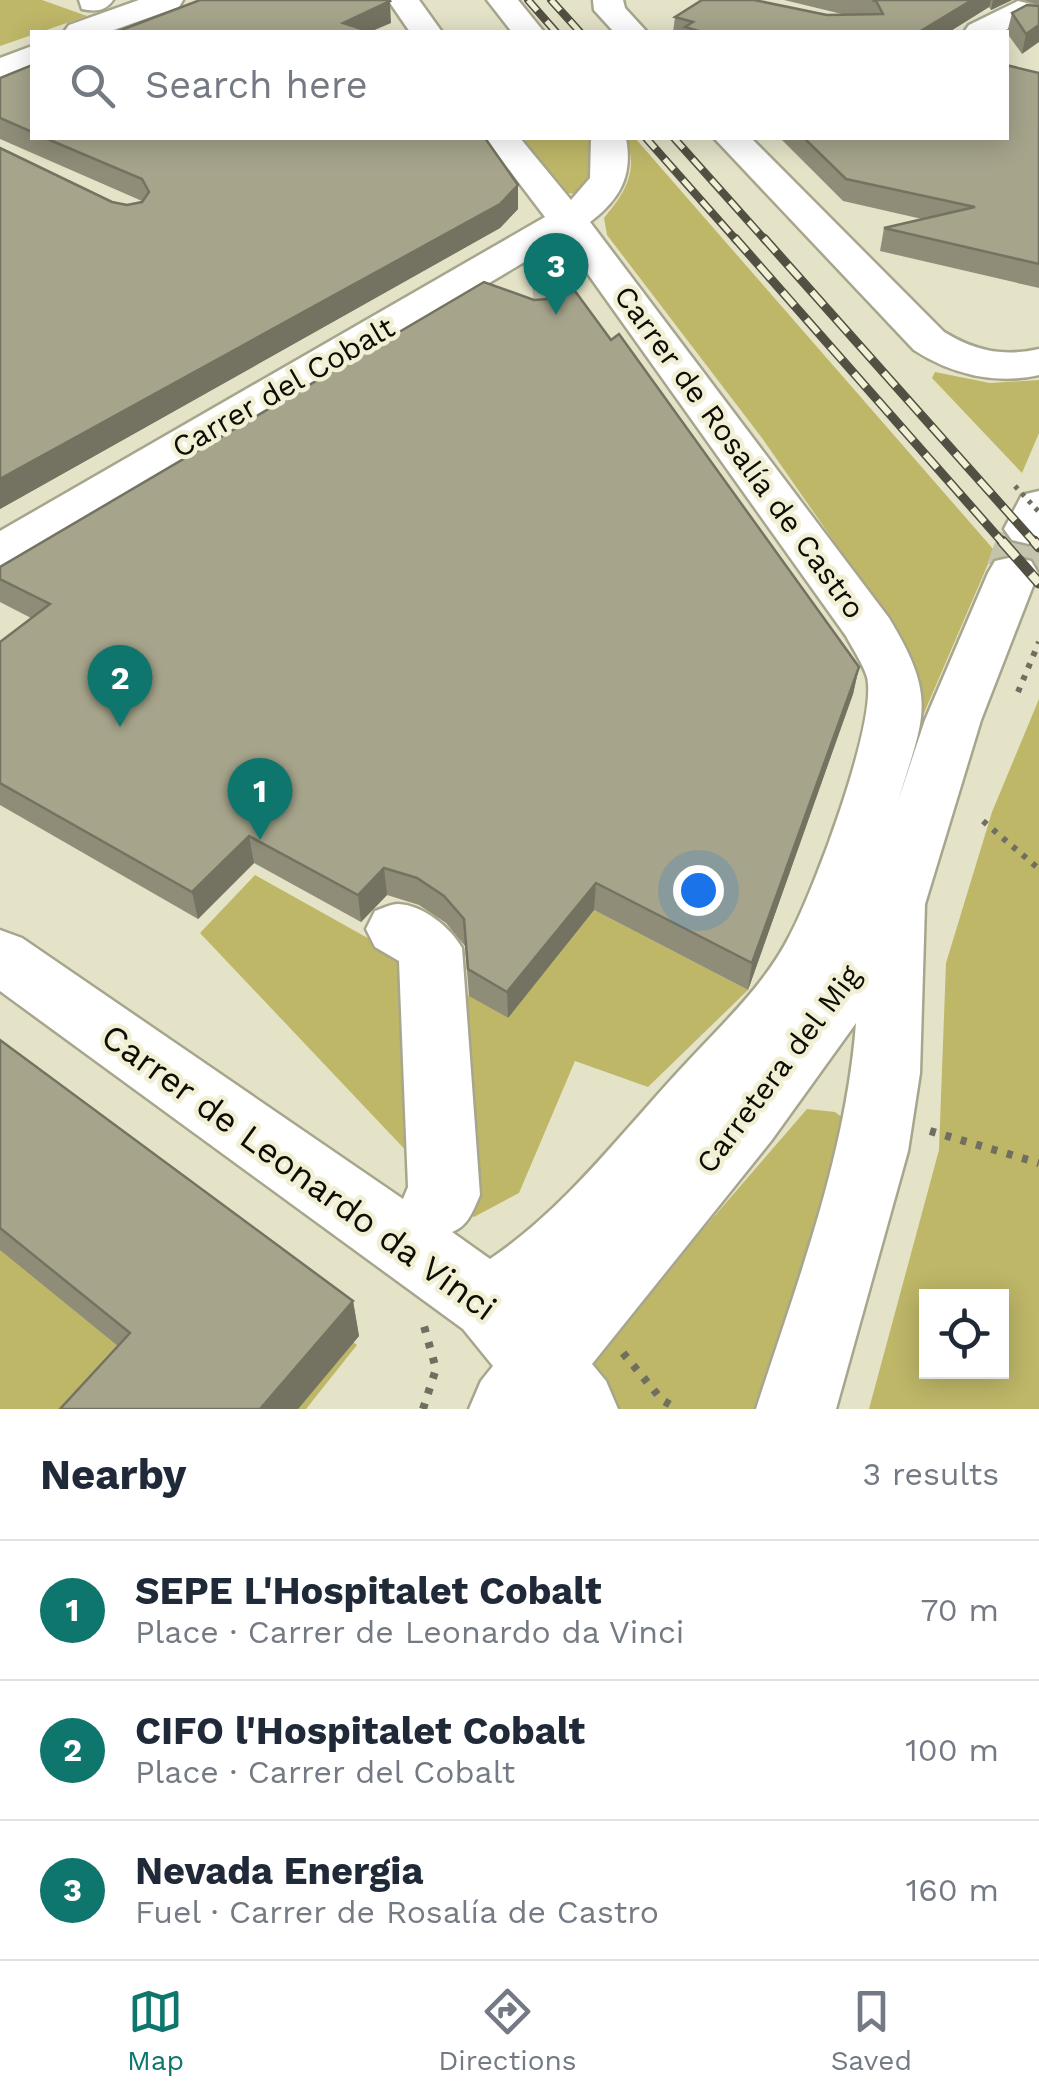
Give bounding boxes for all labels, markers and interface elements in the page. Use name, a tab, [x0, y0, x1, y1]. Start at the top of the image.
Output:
search box	[30, 30, 1009, 140]
icon: search	[65, 58, 120, 113]
text: Search here	[145, 63, 368, 107]
pin: 3	[524, 232, 588, 315]
street label: Carrer de Rosalía de Castro	[607, 279, 873, 625]
street label: Carrer del Cobalt	[166, 309, 401, 465]
pin: 2	[88, 644, 152, 727]
pin: 1	[228, 758, 292, 840]
your location	[673, 865, 724, 916]
street label: Carretera del Mig	[689, 958, 867, 1180]
street label: Carrer de Leonardo da Vinci	[94, 1015, 504, 1329]
map controls	[919, 1289, 1009, 1379]
button: locate	[919, 1289, 1009, 1379]
text: Nearby	[40, 1450, 187, 1499]
text: 3 results	[862, 1455, 999, 1493]
text: SEPE L'Hospitalet Cobalt	[135, 1569, 602, 1613]
text: 1	[66, 1591, 79, 1629]
text: 70 m	[920, 1591, 999, 1629]
text: Place · Carrer de Leonardo da Vinci	[135, 1613, 684, 1651]
text: CIFO l'Hospitalet Cobalt	[135, 1709, 585, 1753]
text: 2	[63, 1731, 82, 1769]
text: 100 m	[905, 1731, 999, 1769]
text: Place · Carrer del Cobalt	[135, 1753, 515, 1791]
text: Nevada Energia	[135, 1849, 423, 1893]
text: 3	[63, 1871, 82, 1909]
text: 160 m	[906, 1871, 999, 1909]
text: Fuel · Carrer de Rosalía de Castro	[135, 1893, 659, 1931]
tab: Map	[127, 1984, 184, 2077]
tab: Directions	[438, 1984, 577, 2077]
tab: Saved	[831, 1984, 912, 2077]

